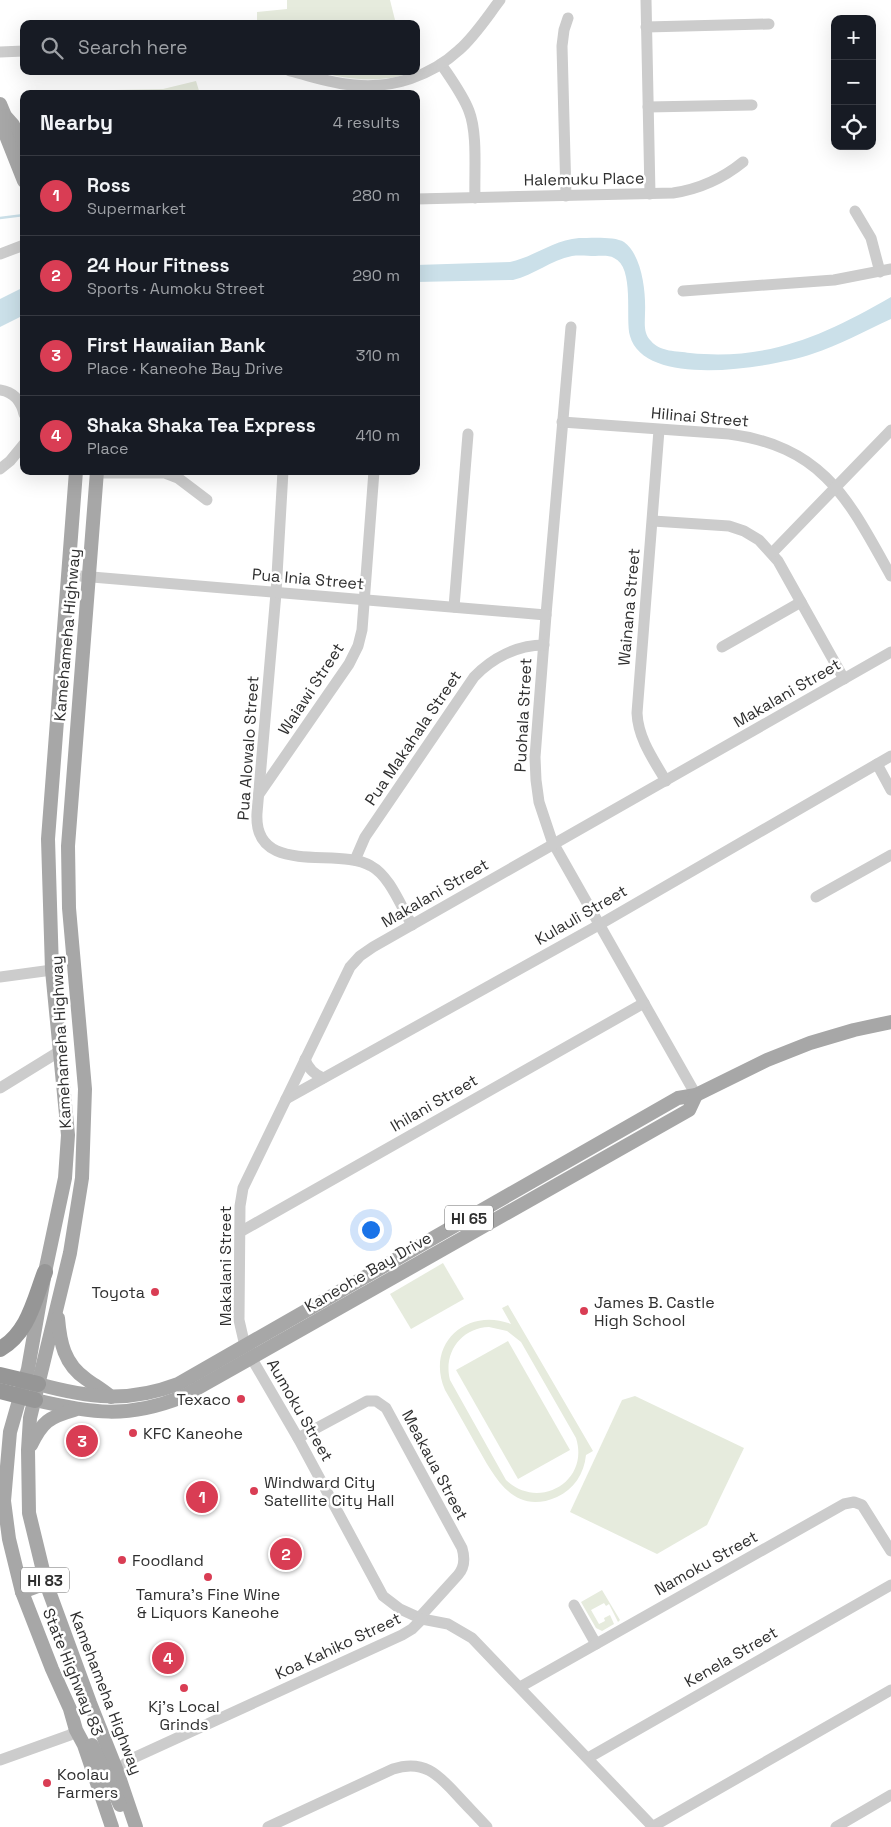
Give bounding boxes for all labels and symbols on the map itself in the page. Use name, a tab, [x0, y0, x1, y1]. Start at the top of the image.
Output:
street label: Halemuku Place	[524, 167, 644, 191]
street label: Hilinai Street	[650, 402, 750, 432]
street label: Wainana Street	[613, 547, 645, 667]
street label: Kamehameha Highway	[49, 548, 85, 722]
street label: Pua Inia Street	[251, 564, 365, 594]
street label: Waiawi Street	[273, 639, 349, 739]
street label: Makalani Street	[730, 654, 844, 732]
street label: Puohala Street	[510, 657, 536, 773]
street label: Pua Makahala Street	[360, 666, 466, 810]
street label: Pua Alowalo Street	[232, 675, 264, 821]
street label: Makalani Street	[378, 854, 492, 932]
street label: Kulauli Street	[531, 880, 631, 950]
street label: Kamehameha Highway	[46, 955, 76, 1129]
street label: Ihilani Street	[387, 1070, 481, 1136]
street label: Makalani Street	[215, 1206, 236, 1326]
road number: HI 65	[445, 1206, 493, 1230]
your location	[358, 1217, 384, 1243]
street label: Kaneohe Bay Drive	[301, 1227, 435, 1317]
place label: Toyota	[91, 1282, 145, 1303]
marker: Toyota	[149, 1286, 161, 1298]
place label: James B. Castle High School	[594, 1292, 715, 1331]
marker: James B. Castle High School	[578, 1305, 590, 1317]
street label: Aumoku Street	[262, 1355, 338, 1465]
place label: Texaco	[177, 1389, 231, 1410]
marker: Texaco	[235, 1393, 247, 1405]
street label: Meakaua Street	[397, 1406, 473, 1524]
pin: 3	[66, 1422, 98, 1460]
place label: KFC Kaneohe	[143, 1423, 243, 1444]
marker: KFC Kaneohe	[127, 1427, 139, 1439]
place label: Windward City Satellite City Hall	[264, 1472, 394, 1511]
pin: 1	[186, 1478, 218, 1516]
marker: Windward City Satellite City Hall	[248, 1485, 260, 1497]
street label: Namoku Street	[651, 1526, 761, 1600]
pin: 2	[270, 1535, 302, 1573]
place label: Foodland	[132, 1550, 204, 1571]
marker: Foodland	[116, 1554, 128, 1566]
road number: HI 83	[21, 1568, 69, 1592]
marker: Tamura's Fine Wine & Liquors Kaneohe	[202, 1571, 214, 1583]
place label: Tamura's Fine Wine & Liquors Kaneohe	[136, 1584, 280, 1623]
street label: State Highway 83	[38, 1605, 108, 1739]
street label: Kamehameha Highway	[65, 1608, 147, 1778]
street label: Koa Kahiko Street	[272, 1608, 404, 1684]
street label: Kenela Street	[681, 1622, 781, 1692]
pin: 4	[152, 1639, 184, 1677]
marker: Kj's Local Grinds	[178, 1682, 190, 1694]
place label: Kj's Local Grinds	[148, 1696, 220, 1735]
place label: Koolau Farmers	[57, 1764, 118, 1803]
marker: Koolau Farmers	[41, 1777, 53, 1789]

